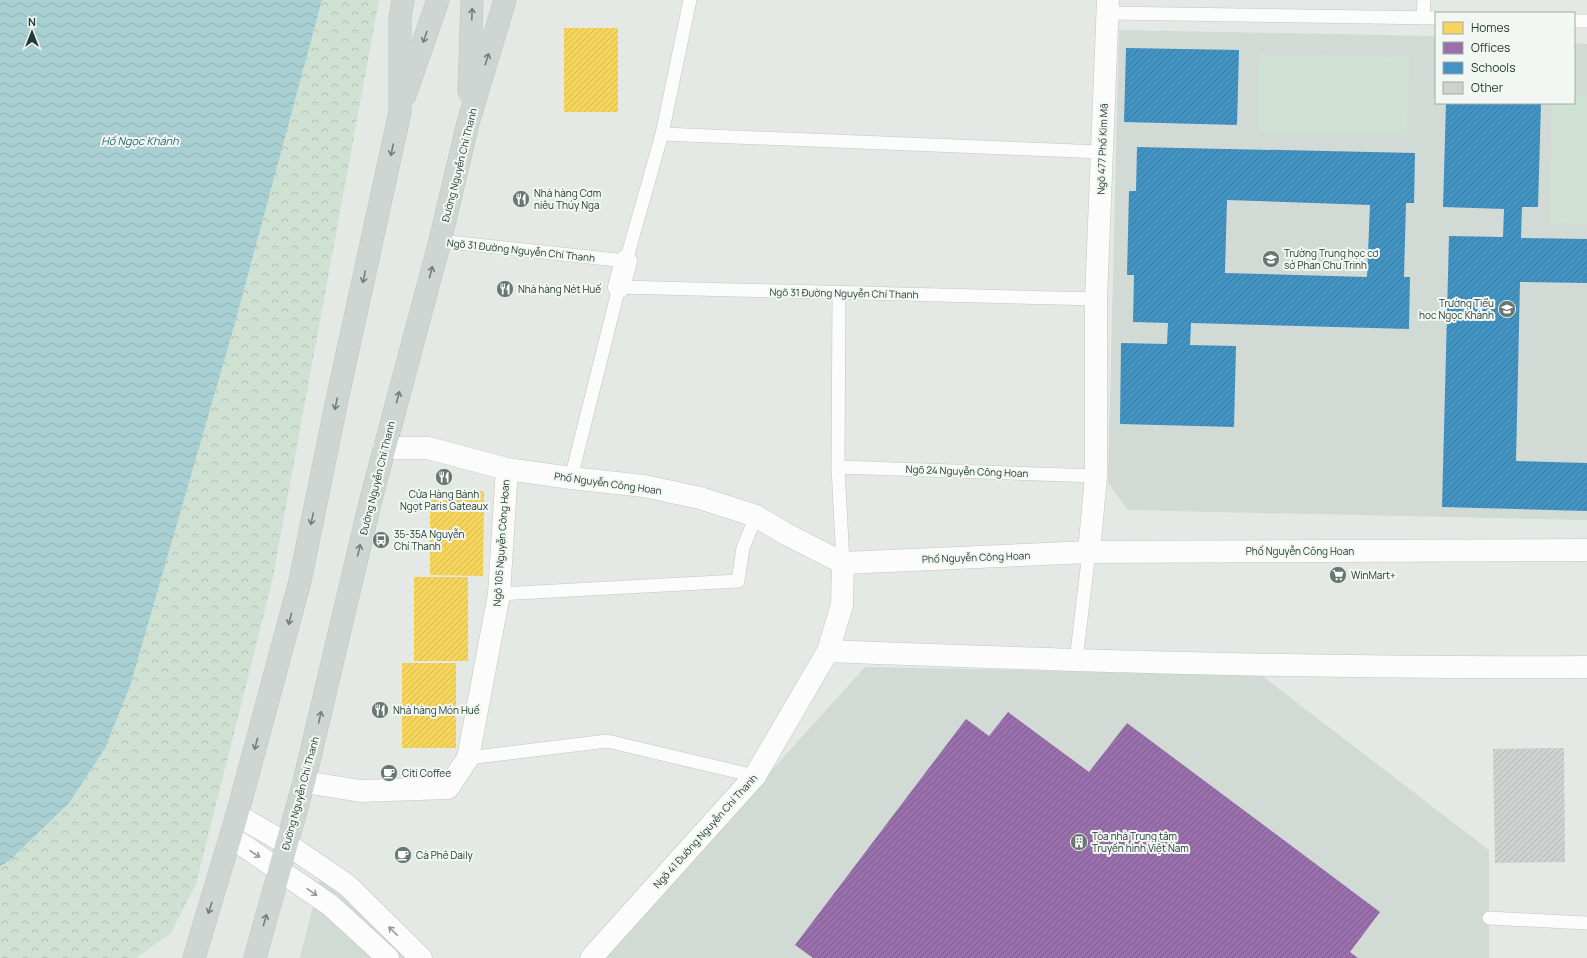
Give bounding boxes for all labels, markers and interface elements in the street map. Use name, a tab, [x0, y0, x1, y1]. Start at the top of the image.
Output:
one-way arrow	[468, 8, 476, 21]
north arrow	[12, 12, 52, 52]
legend	[1435, 12, 1575, 104]
text: N	[28, 14, 36, 29]
text: Homes	[1471, 19, 1510, 36]
one-way arrow	[421, 31, 429, 43]
text: Offices	[1471, 39, 1510, 56]
one-way arrow	[484, 53, 491, 66]
text: Schools	[1471, 59, 1515, 76]
text: Other	[1471, 79, 1504, 96]
street label: Ngõ 477 Phố Kim Mã	[1093, 103, 1111, 195]
street label: Đường Nguyễn Chí Thanh	[438, 107, 480, 223]
water label: Hồ Ngọc Khánh	[101, 133, 179, 148]
one-way arrow	[387, 143, 395, 156]
place label: Nhà hàng Cơm niêu Thúy Nga	[534, 186, 601, 212]
restaurant icon: Nhà hàng Cơm niêu Thúy Nga	[511, 189, 531, 209]
street label: Ngõ 31 Đường Nguyễn Chí Thanh	[446, 235, 596, 265]
place label: Trường Trung học cơ sở Phan Chu Trinh	[1284, 246, 1379, 272]
school or university icon: Trường Trung học cơ sở Phan Chu Trinh	[1261, 249, 1281, 269]
one-way arrow	[428, 265, 436, 278]
one-way arrow	[359, 270, 367, 283]
restaurant icon: Nhà hàng Nét Huế	[495, 279, 515, 299]
place label: Nhà hàng Nét Huế	[518, 282, 601, 296]
street label: Ngõ 31 Đường Nguyễn Chí Thanh	[769, 285, 919, 301]
place label: Trường Tiểu hoc Ngọc Khánh	[1419, 296, 1494, 322]
school or university icon: Trường Tiểu hoc Ngọc Khánh	[1497, 299, 1517, 319]
one-way arrow	[395, 391, 402, 404]
one-way arrow	[332, 397, 340, 410]
street label: Đường Nguyễn Chí Thanh	[356, 420, 398, 536]
street label: Ngõ 24 Nguyễn Công Hoan	[905, 462, 1029, 480]
restaurant icon: Cửa Hàng Bánh Ngọt Paris Gateaux	[434, 467, 454, 487]
street label: Phố Nguyễn Công Hoan	[553, 469, 663, 497]
street label: Ngõ 105 Nguyễn Công Hoan	[490, 479, 512, 607]
place label: Cửa Hàng Bánh Ngọt Paris Gateaux	[400, 487, 489, 513]
one-way arrow	[308, 512, 316, 525]
place label: 35-35A Nguyễn Chí Thanh	[394, 527, 465, 553]
bus stop icon: 35-35A Nguyễn Chí Thanh	[371, 530, 391, 550]
one-way arrow	[356, 543, 364, 556]
street label: Phố Nguyễn Công Hoan	[1246, 544, 1354, 558]
street label: Phố Nguyễn Công Hoan	[922, 548, 1031, 566]
supermarket icon: WinMart+	[1328, 565, 1348, 585]
place label: WinMart+	[1351, 568, 1396, 582]
one-way arrow	[285, 612, 293, 625]
restaurant icon: Nhà hàng Món Huế	[370, 700, 390, 720]
place label: Nhà hàng Món Huế	[393, 703, 480, 717]
one-way arrow	[316, 711, 324, 724]
street label: Đường Nguyễn Chí Thanh	[278, 735, 322, 851]
one-way arrow	[252, 737, 259, 750]
cafe icon: Citi Coffee	[379, 763, 399, 783]
place label: Citi Coffee	[402, 766, 451, 780]
street label: Ngõ 41 Đường Nguyễn Chí Thanh	[650, 771, 760, 891]
place label: Tòa nhà Trung tâm Truyền hình Việt Nam	[1092, 829, 1189, 855]
building icon: Tòa nhà Trung tâm Truyền hình Việt Nam	[1069, 832, 1089, 852]
cafe icon: Cà Phê Daily	[393, 845, 413, 865]
place label: Cà Phê Daily	[416, 848, 473, 862]
one-way arrow	[249, 850, 260, 858]
one-way arrow	[306, 888, 317, 896]
one-way arrow	[206, 901, 213, 914]
one-way arrow	[262, 914, 270, 927]
one-way arrow	[388, 926, 398, 936]

